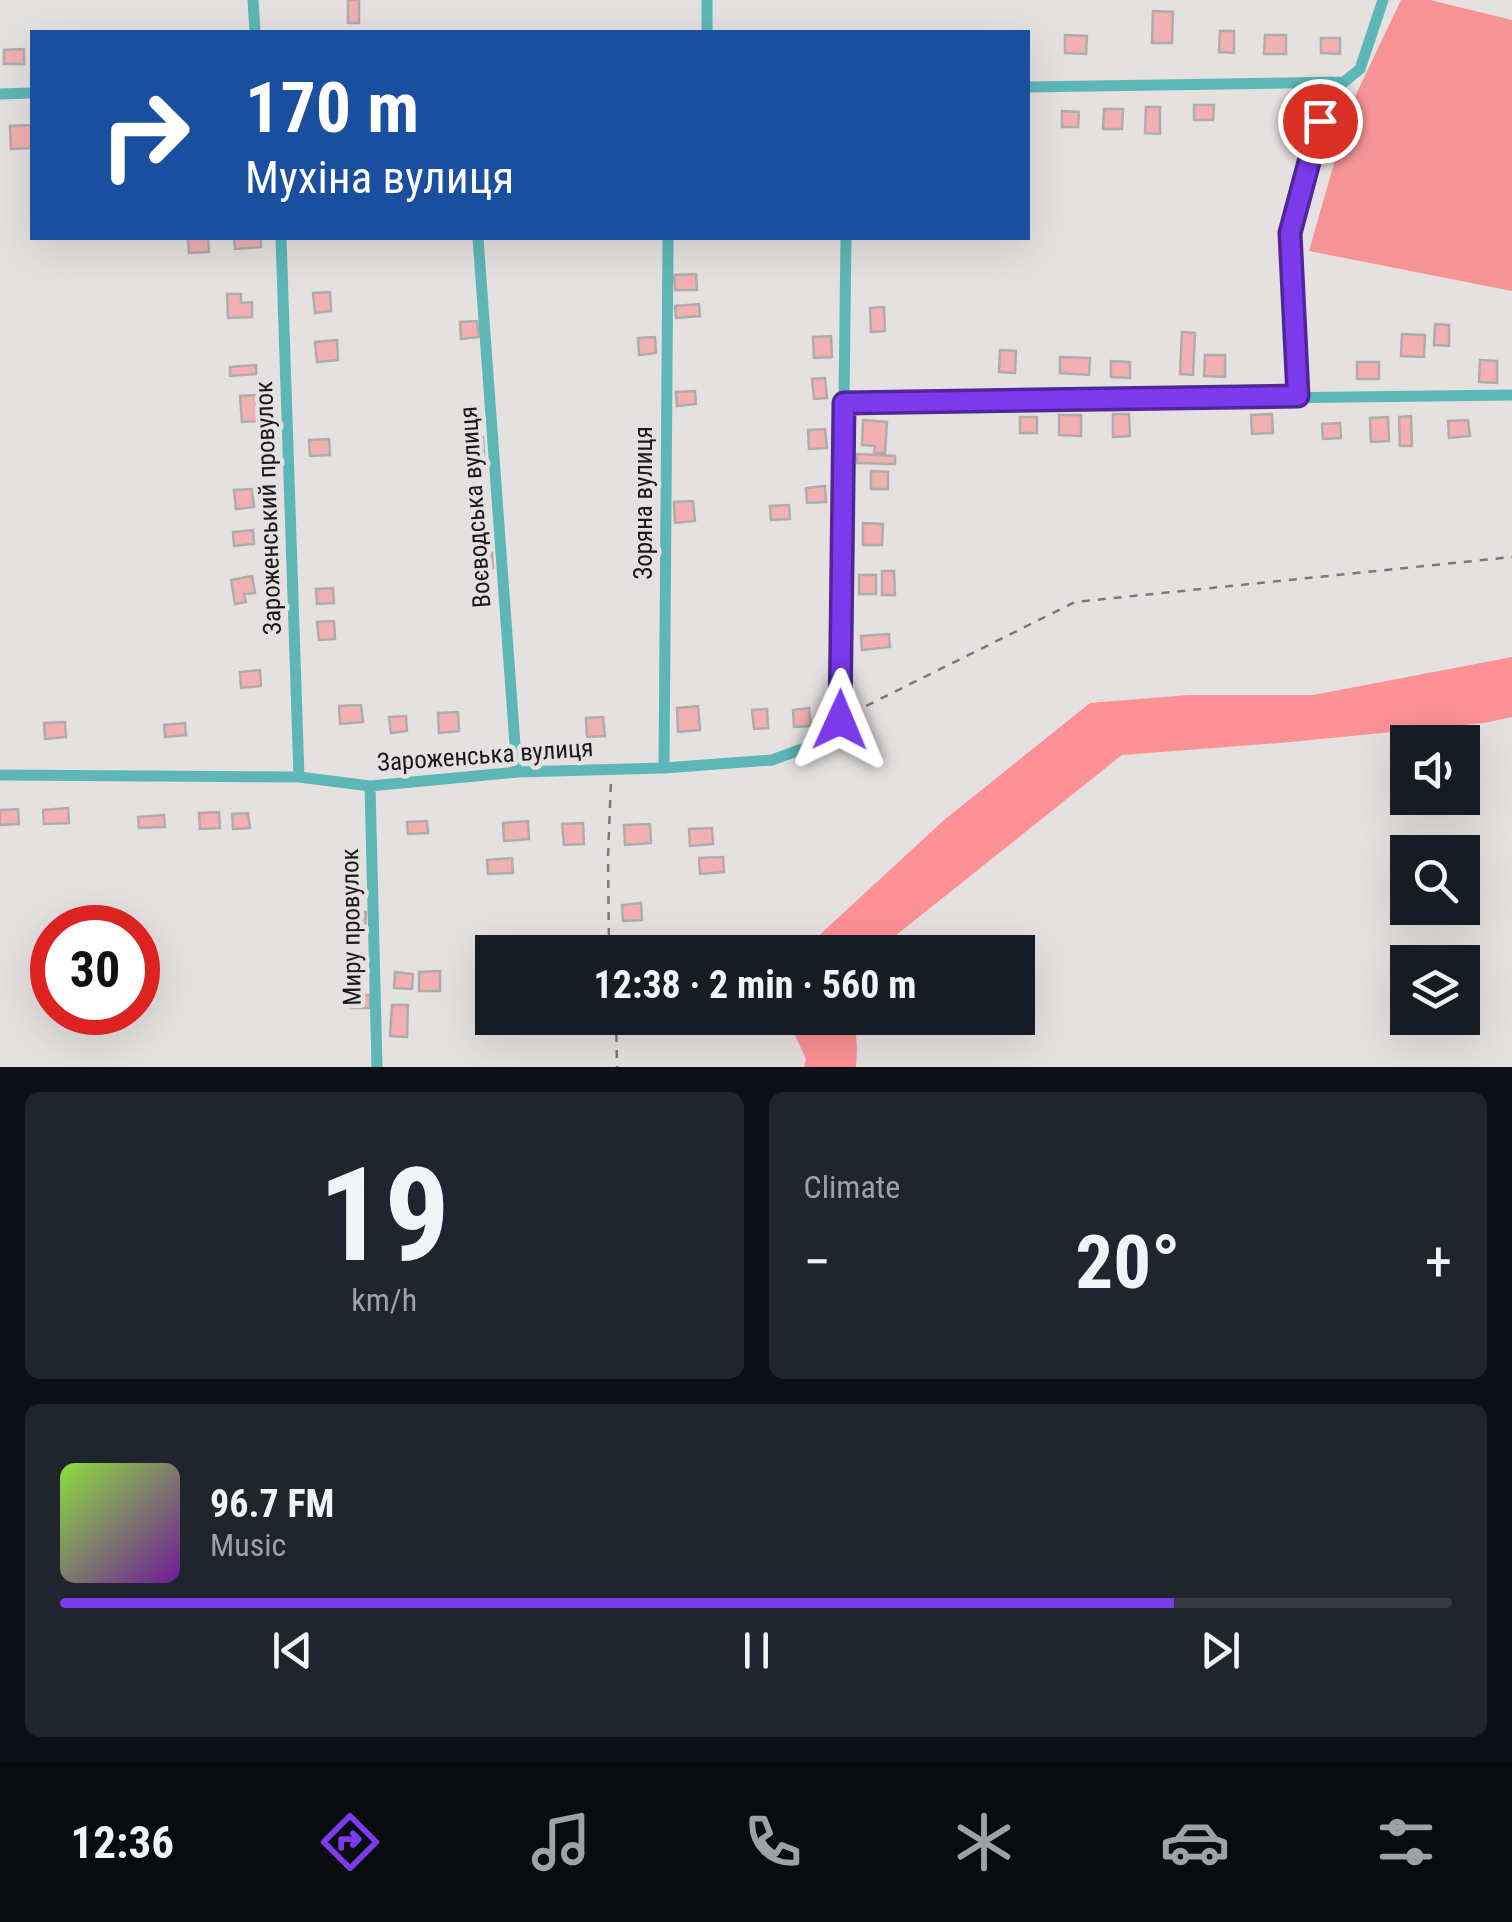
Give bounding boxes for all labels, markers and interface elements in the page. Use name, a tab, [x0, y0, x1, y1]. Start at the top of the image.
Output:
text: 170 m	[245, 67, 419, 149]
icon: right	[80, 70, 210, 200]
pin	[1278, 79, 1363, 164]
icon: arrive	[1293, 94, 1348, 149]
text: Мухіна вулиця	[245, 151, 514, 204]
street label: Зароженський провулок	[249, 380, 287, 636]
street label: Воєводська вулиця	[453, 405, 497, 609]
street label: Зоряна вулиця	[629, 426, 658, 580]
position arrow	[788, 668, 892, 772]
map controls	[1390, 725, 1480, 1035]
button: sound	[1390, 725, 1480, 815]
street label: Зароженська вулиця	[376, 733, 594, 777]
button: search	[1390, 835, 1480, 925]
street label: Миру провулок	[335, 848, 367, 1006]
speed limit sign: 30	[30, 905, 160, 1035]
button: layers	[1390, 945, 1480, 1035]
text: 12:38 · 2 min · 560 m	[594, 963, 916, 1007]
text: 19	[319, 1139, 450, 1292]
text: Climate	[804, 1168, 900, 1206]
text: 20°	[1075, 1218, 1180, 1306]
text: −	[804, 1230, 831, 1294]
text: +	[1425, 1230, 1452, 1294]
text: km/h	[351, 1281, 417, 1319]
text: 96.7 FM	[210, 1482, 334, 1526]
text: Music	[210, 1526, 286, 1564]
icon: previous	[265, 1623, 320, 1678]
icon: pause	[729, 1623, 784, 1678]
icon: next	[1193, 1623, 1248, 1678]
icon: directions	[315, 1807, 385, 1877]
icon: music	[526, 1807, 596, 1877]
icon: phone	[738, 1807, 808, 1877]
icon: climate	[949, 1807, 1019, 1877]
icon: car	[1160, 1807, 1230, 1877]
icon: filters	[1371, 1807, 1441, 1877]
text: 12:36	[71, 1816, 174, 1869]

